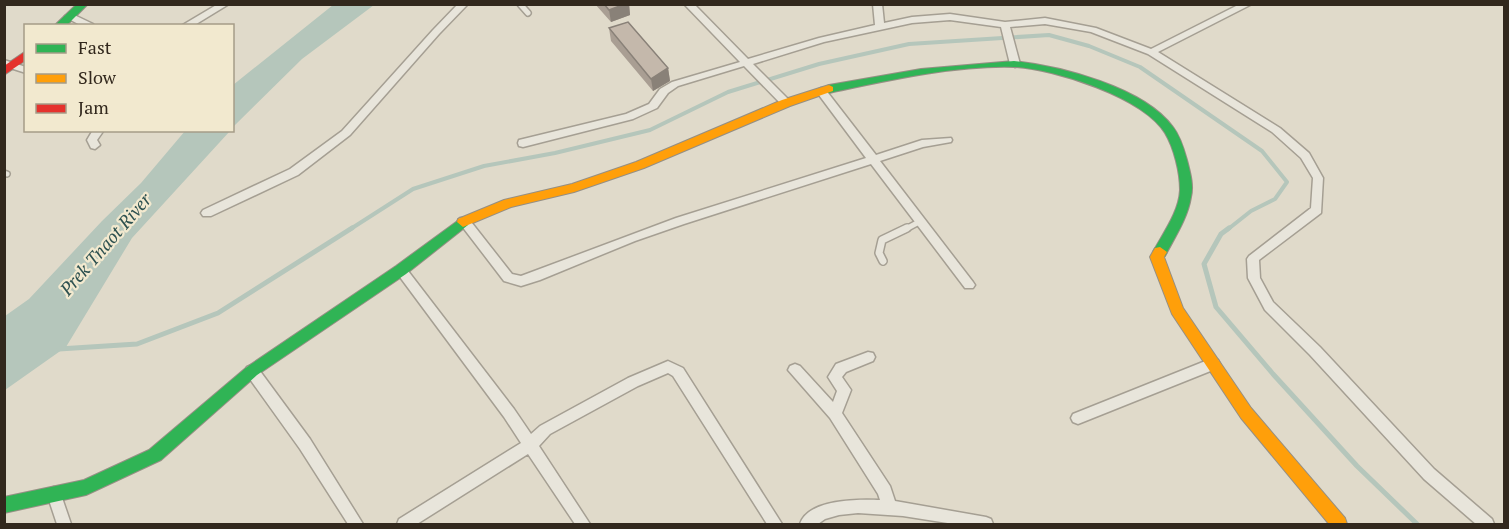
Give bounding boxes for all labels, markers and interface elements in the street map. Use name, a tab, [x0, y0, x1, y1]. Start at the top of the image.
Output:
legend	[24, 24, 234, 132]
text: Fast	[78, 35, 112, 59]
text: Slow	[78, 65, 117, 89]
text: Jam	[78, 95, 109, 119]
water label: Prek Tnaot River	[53, 187, 157, 301]

